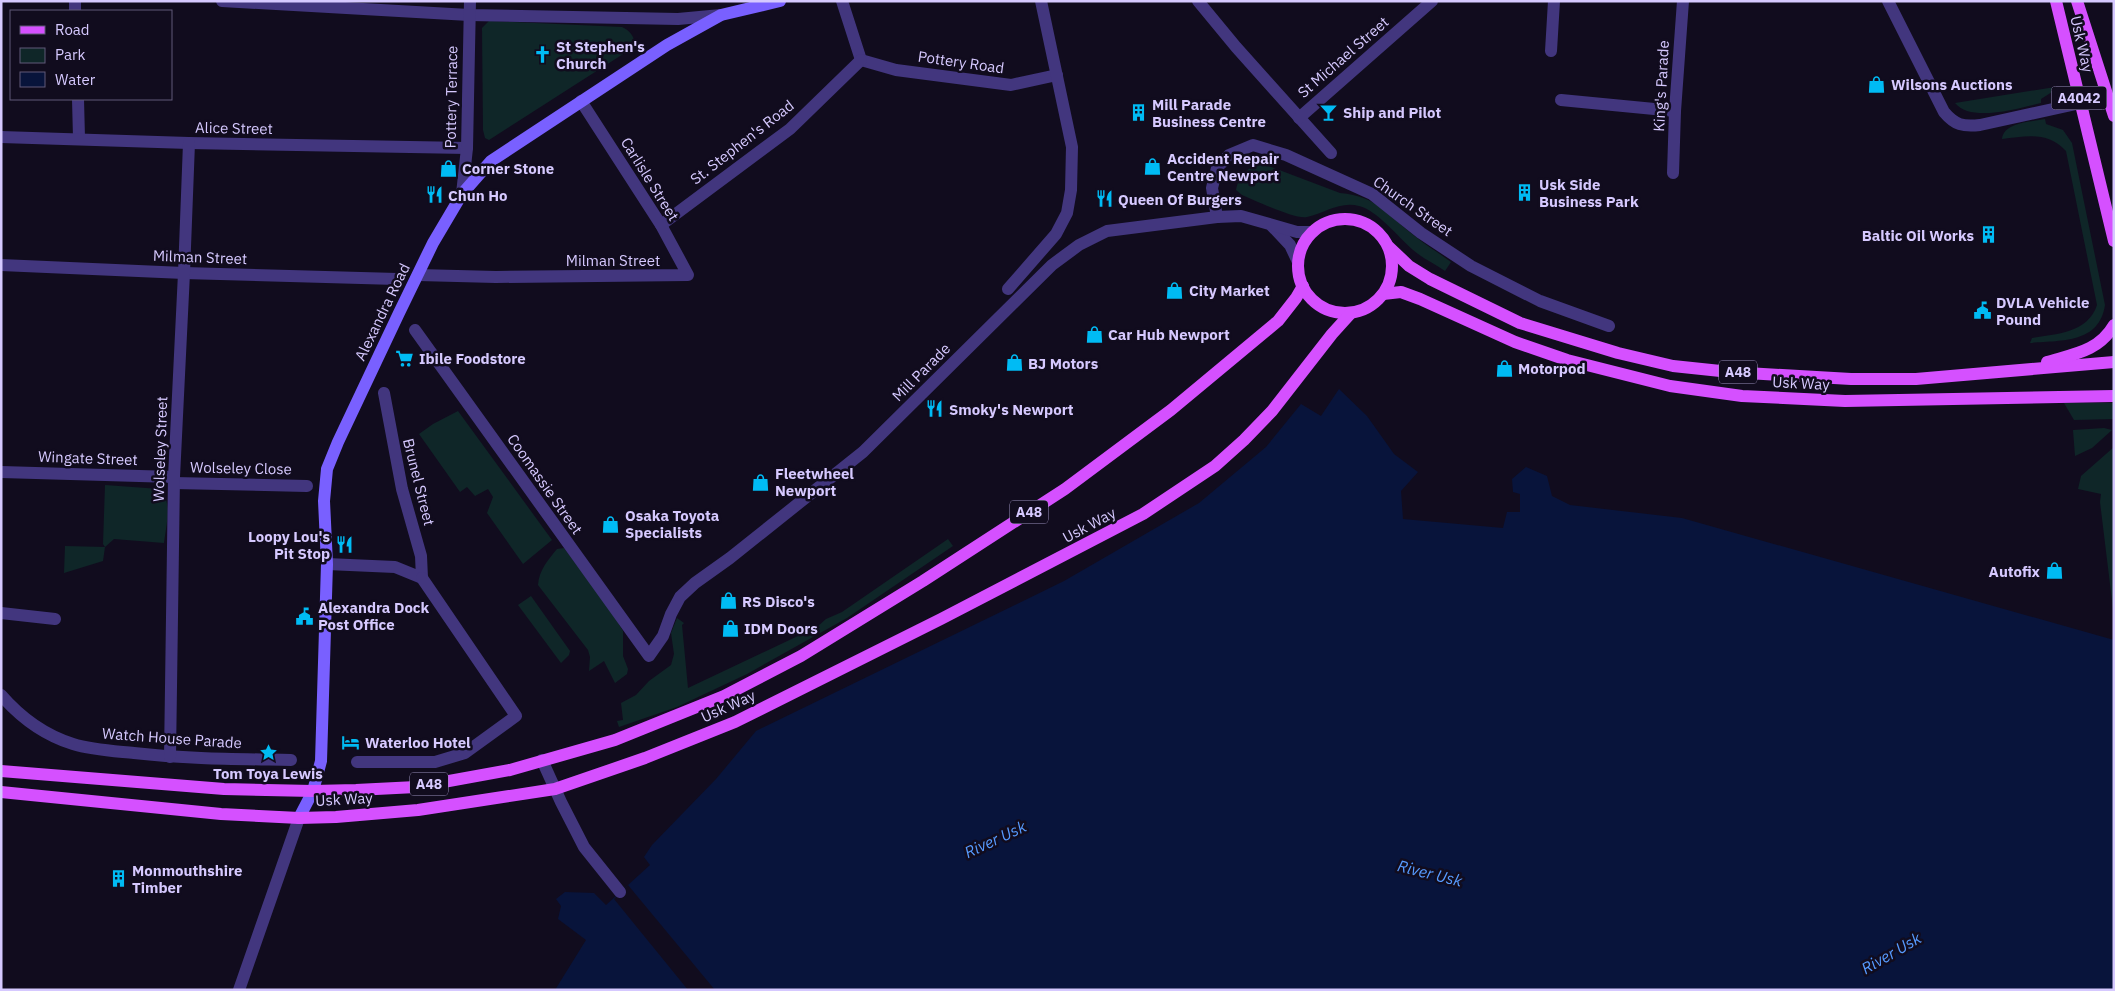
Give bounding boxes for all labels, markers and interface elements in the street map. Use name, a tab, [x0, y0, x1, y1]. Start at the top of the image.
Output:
legend	[10, 10, 172, 100]
street label: St Michael Street	[1294, 12, 1392, 102]
street label: Usk Way	[2066, 14, 2098, 75]
text: Road	[55, 20, 90, 39]
place label: St Stephen's Church	[556, 37, 645, 73]
street label: King's Parade	[1649, 40, 1673, 132]
text: Park	[55, 45, 85, 64]
street label: Pottery Terrace	[441, 45, 461, 149]
church icon: St Stephen's Church	[532, 45, 552, 65]
street label: Pottery Road	[917, 47, 1005, 77]
text: Water	[55, 70, 96, 89]
shop icon: Wilsons Auctions	[1867, 74, 1887, 94]
place label: Wilsons Auctions	[1891, 75, 2013, 94]
road number: A4042	[2052, 86, 2106, 110]
place label: Mill Parade Business Centre	[1152, 95, 1266, 131]
street label: St. Stephen's Road	[686, 96, 798, 188]
bar icon: Ship and Pilot	[1319, 102, 1339, 122]
building icon: Mill Parade Business Centre	[1128, 103, 1148, 123]
place label: Ship and Pilot	[1343, 103, 1441, 122]
street label: Alice Street	[195, 118, 273, 138]
street label: Carlisle Street	[617, 134, 683, 224]
place label: Accident Repair Centre Newport	[1167, 149, 1279, 185]
shop icon: Accident Repair Centre Newport	[1143, 157, 1163, 177]
shop icon: Corner Stone	[438, 158, 458, 178]
place label: Corner Stone	[462, 159, 554, 178]
street label: Church Street	[1370, 172, 1456, 240]
place label: Usk Side Business Park	[1539, 175, 1639, 211]
building icon: Usk Side Business Park	[1515, 183, 1535, 203]
restaurant icon: Chun Ho	[424, 185, 444, 205]
place label: Chun Ho	[448, 186, 507, 205]
restaurant icon: Queen Of Burgers	[1094, 189, 1114, 209]
place label: Queen Of Burgers	[1118, 190, 1242, 209]
building icon: Baltic Oil Works	[1978, 225, 1998, 245]
place label: Baltic Oil Works	[1862, 226, 1974, 245]
street label: Milman Street	[153, 246, 247, 268]
street label: Milman Street	[566, 251, 660, 270]
street label: Alexandra Road	[350, 260, 414, 364]
shop icon: City Market	[1165, 280, 1185, 300]
place label: City Market	[1189, 281, 1270, 300]
place label: DVLA Vehicle Pound	[1996, 293, 2089, 329]
public building icon: DVLA Vehicle Pound	[1972, 301, 1992, 321]
shop icon: Car Hub Newport	[1084, 324, 1104, 344]
place label: Car Hub Newport	[1108, 325, 1230, 344]
street label: Mill Parade	[888, 339, 954, 405]
supermarket icon: Ibile Foodstore	[395, 348, 415, 368]
place label: Ibile Foodstore	[419, 349, 526, 368]
shop icon: BJ Motors	[1004, 353, 1024, 373]
place label: BJ Motors	[1028, 354, 1099, 373]
shop icon: Motorpod	[1494, 358, 1514, 378]
place label: Motorpod	[1518, 359, 1586, 378]
road number: A48	[1719, 361, 1757, 384]
street label: Usk Way	[1772, 372, 1831, 394]
street label: Wolseley Street	[149, 396, 171, 502]
restaurant icon: Smoky's Newport	[925, 399, 945, 419]
place label: Smoky's Newport	[949, 400, 1074, 419]
street label: Coomassie Street	[503, 430, 587, 538]
street label: Brunel Street	[399, 436, 439, 528]
street label: Wingate Street	[38, 447, 138, 469]
street label: Wolseley Close	[190, 458, 292, 478]
place label: Fleetwheel Newport	[775, 464, 854, 500]
shop icon: Fleetwheel Newport	[751, 472, 771, 492]
road number: A48	[1010, 501, 1048, 524]
street label: Usk Way	[1059, 503, 1119, 547]
place label: Osaka Toyota Specialists	[625, 506, 720, 542]
shop icon: Osaka Toyota Specialists	[601, 514, 621, 534]
place label: Loopy Lou's Pit Stop	[248, 527, 330, 563]
restaurant icon: Loopy Lou's Pit Stop	[334, 535, 354, 555]
shop icon: Autofix	[2044, 561, 2064, 581]
place label: Autofix	[1989, 562, 2041, 581]
shop icon: RS Disco's	[718, 591, 738, 611]
place label: RS Disco's	[742, 592, 815, 611]
place label: Alexandra Dock Post Office	[318, 598, 430, 634]
public building icon: Alexandra Dock Post Office	[294, 606, 314, 626]
shop icon: IDM Doors	[720, 618, 740, 638]
place label: IDM Doors	[744, 619, 818, 638]
street label: Usk Way	[698, 685, 759, 726]
street label: Watch House Parade	[102, 724, 242, 752]
hotel icon: Waterloo Hotel	[341, 732, 361, 752]
place label: Waterloo Hotel	[365, 733, 471, 752]
place icon: Tom Toya Lewis	[258, 742, 278, 762]
place label: Tom Toya Lewis	[213, 764, 323, 783]
road number: A48	[410, 772, 448, 796]
street label: Usk Way	[315, 788, 374, 810]
water label: River Usk	[961, 816, 1030, 862]
water label: River Usk	[1396, 855, 1465, 891]
place label: Monmouthshire Timber	[132, 861, 242, 897]
building icon: Monmouthshire Timber	[108, 869, 128, 889]
water label: River Usk	[1857, 927, 1925, 978]

